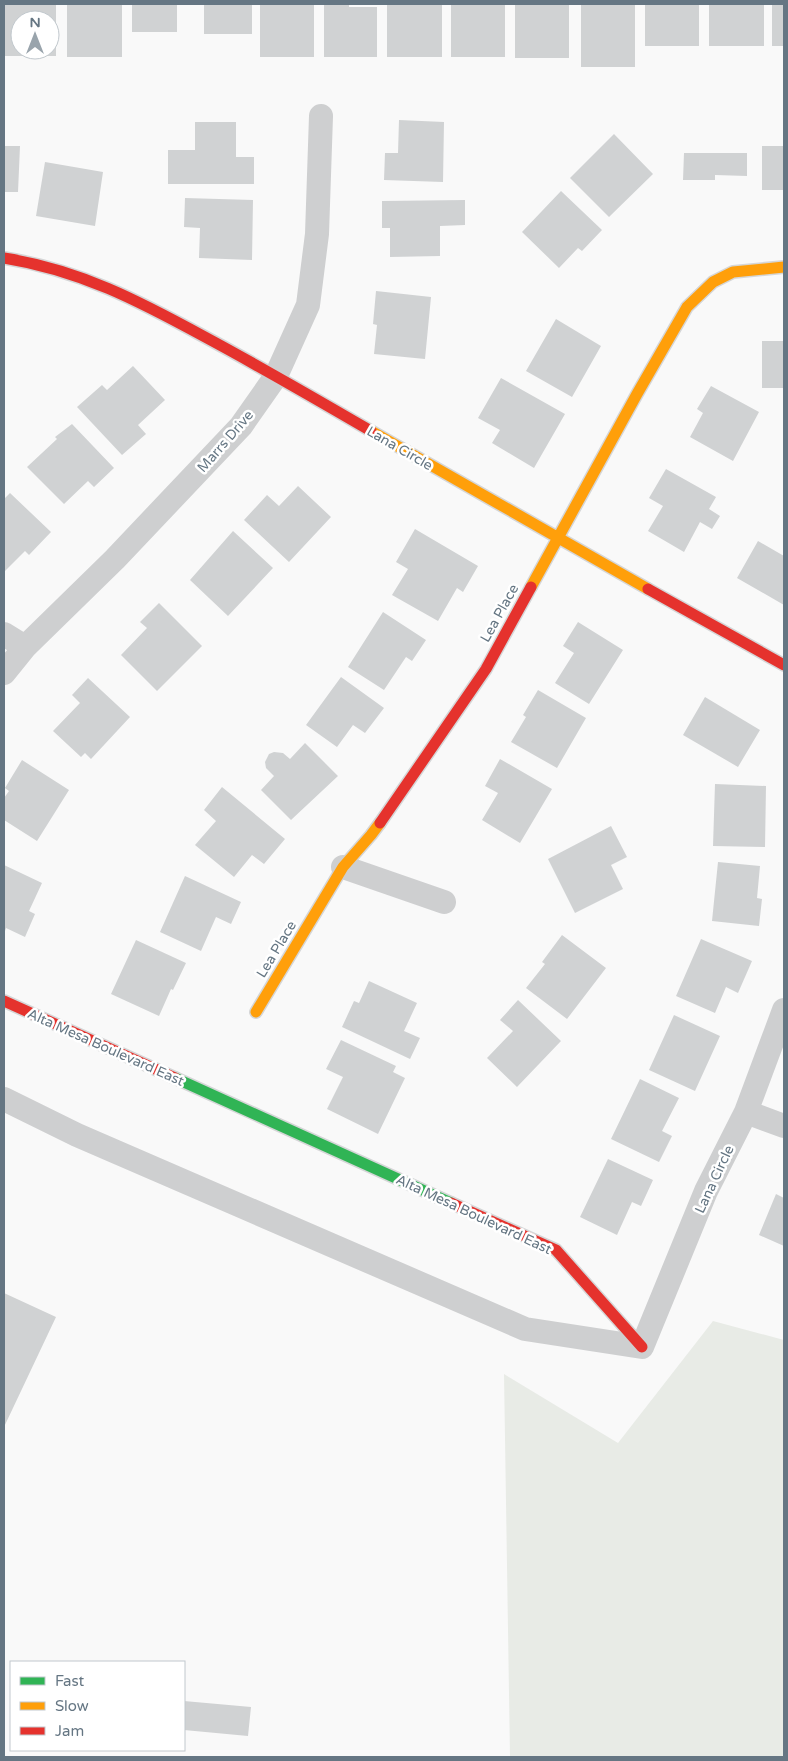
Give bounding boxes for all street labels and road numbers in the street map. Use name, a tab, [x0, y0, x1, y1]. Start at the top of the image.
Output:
street label: Marrs Drive	[194, 407, 257, 476]
street label: Lana Circle	[364, 423, 436, 474]
street label: Lea Place	[477, 581, 522, 645]
street label: Lea Place	[253, 918, 300, 981]
street label: Alta Mesa Boulevard East	[25, 1005, 187, 1090]
street label: Lana Circle	[691, 1142, 738, 1216]
street label: Alta Mesa Boulevard East	[393, 1171, 555, 1258]

